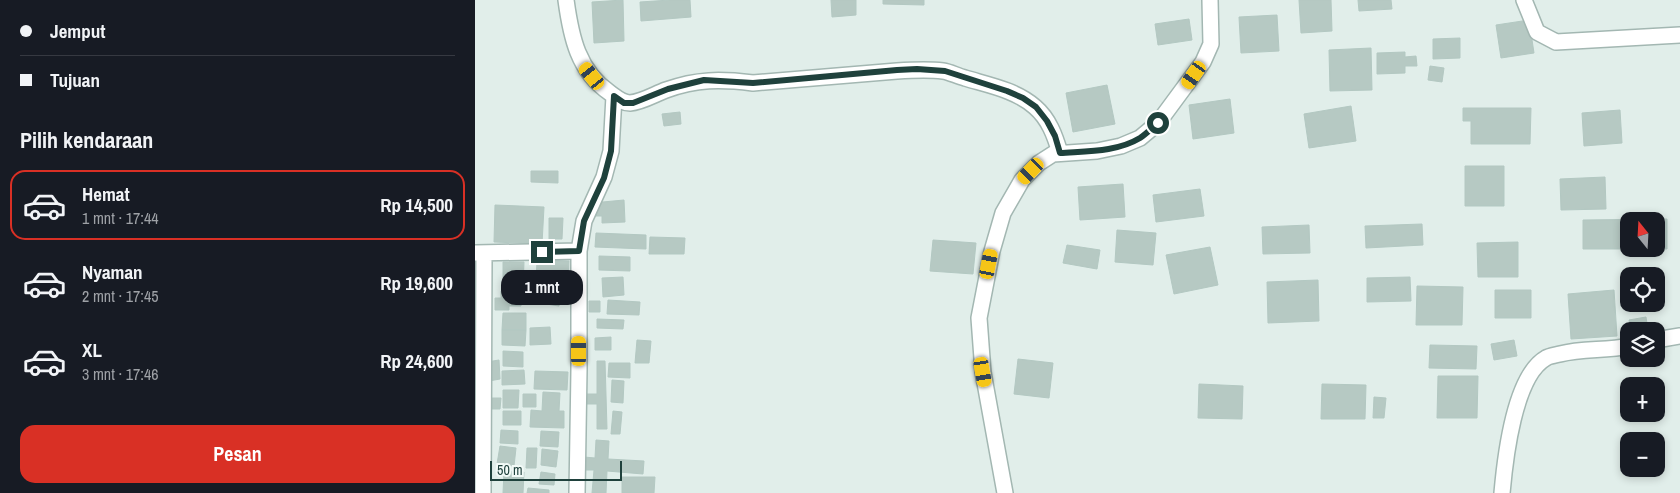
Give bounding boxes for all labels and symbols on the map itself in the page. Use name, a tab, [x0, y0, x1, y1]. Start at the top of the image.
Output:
car	[1179, 58, 1208, 92]
car	[576, 60, 607, 92]
route start	[1147, 112, 1169, 134]
car	[1015, 155, 1046, 187]
north arrow	[1620, 212, 1665, 258]
route end	[531, 241, 553, 263]
car	[978, 248, 999, 280]
callout: 1 mnt	[501, 270, 583, 304]
car	[571, 336, 586, 366]
car	[973, 356, 992, 388]
scale bar	[490, 458, 623, 481]

